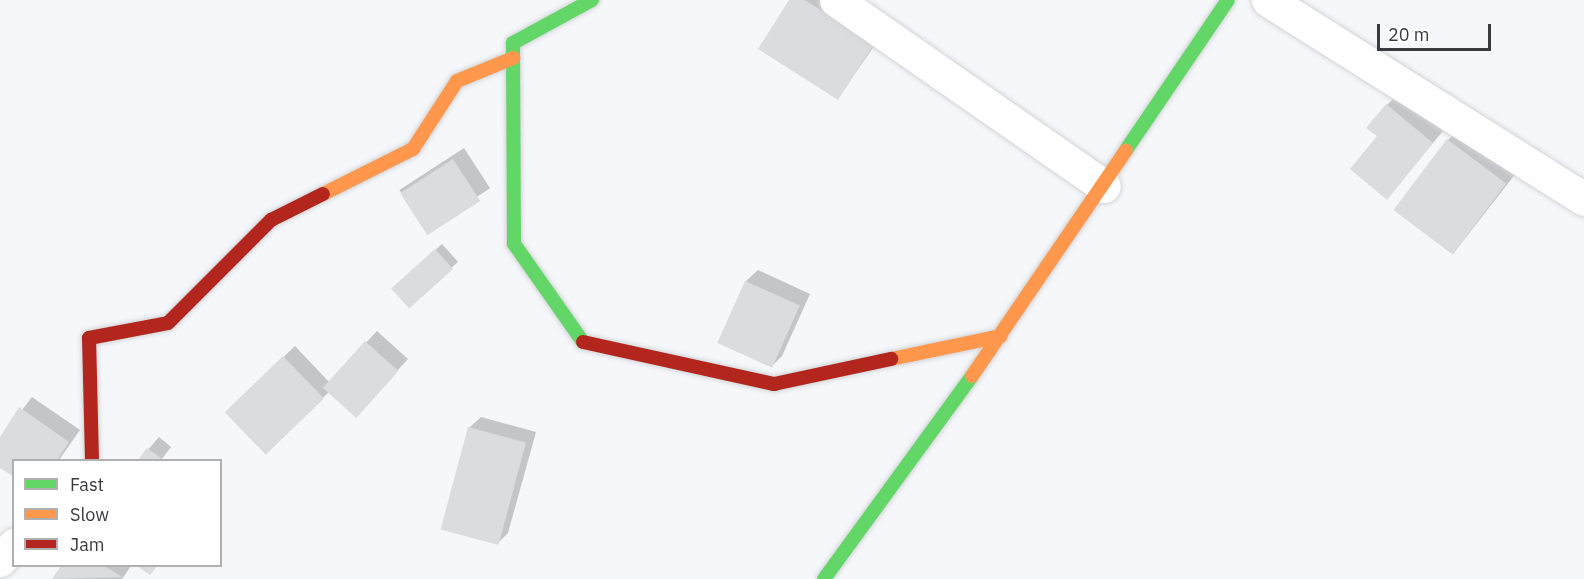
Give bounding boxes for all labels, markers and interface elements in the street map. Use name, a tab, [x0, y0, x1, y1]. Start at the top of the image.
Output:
scale bar	[1380, 12, 1494, 50]
text: 20 m	[1388, 23, 1430, 46]
legend	[12, 459, 222, 567]
text: Fast	[70, 473, 104, 496]
text: Slow	[70, 503, 109, 526]
text: Jam	[70, 533, 105, 556]

